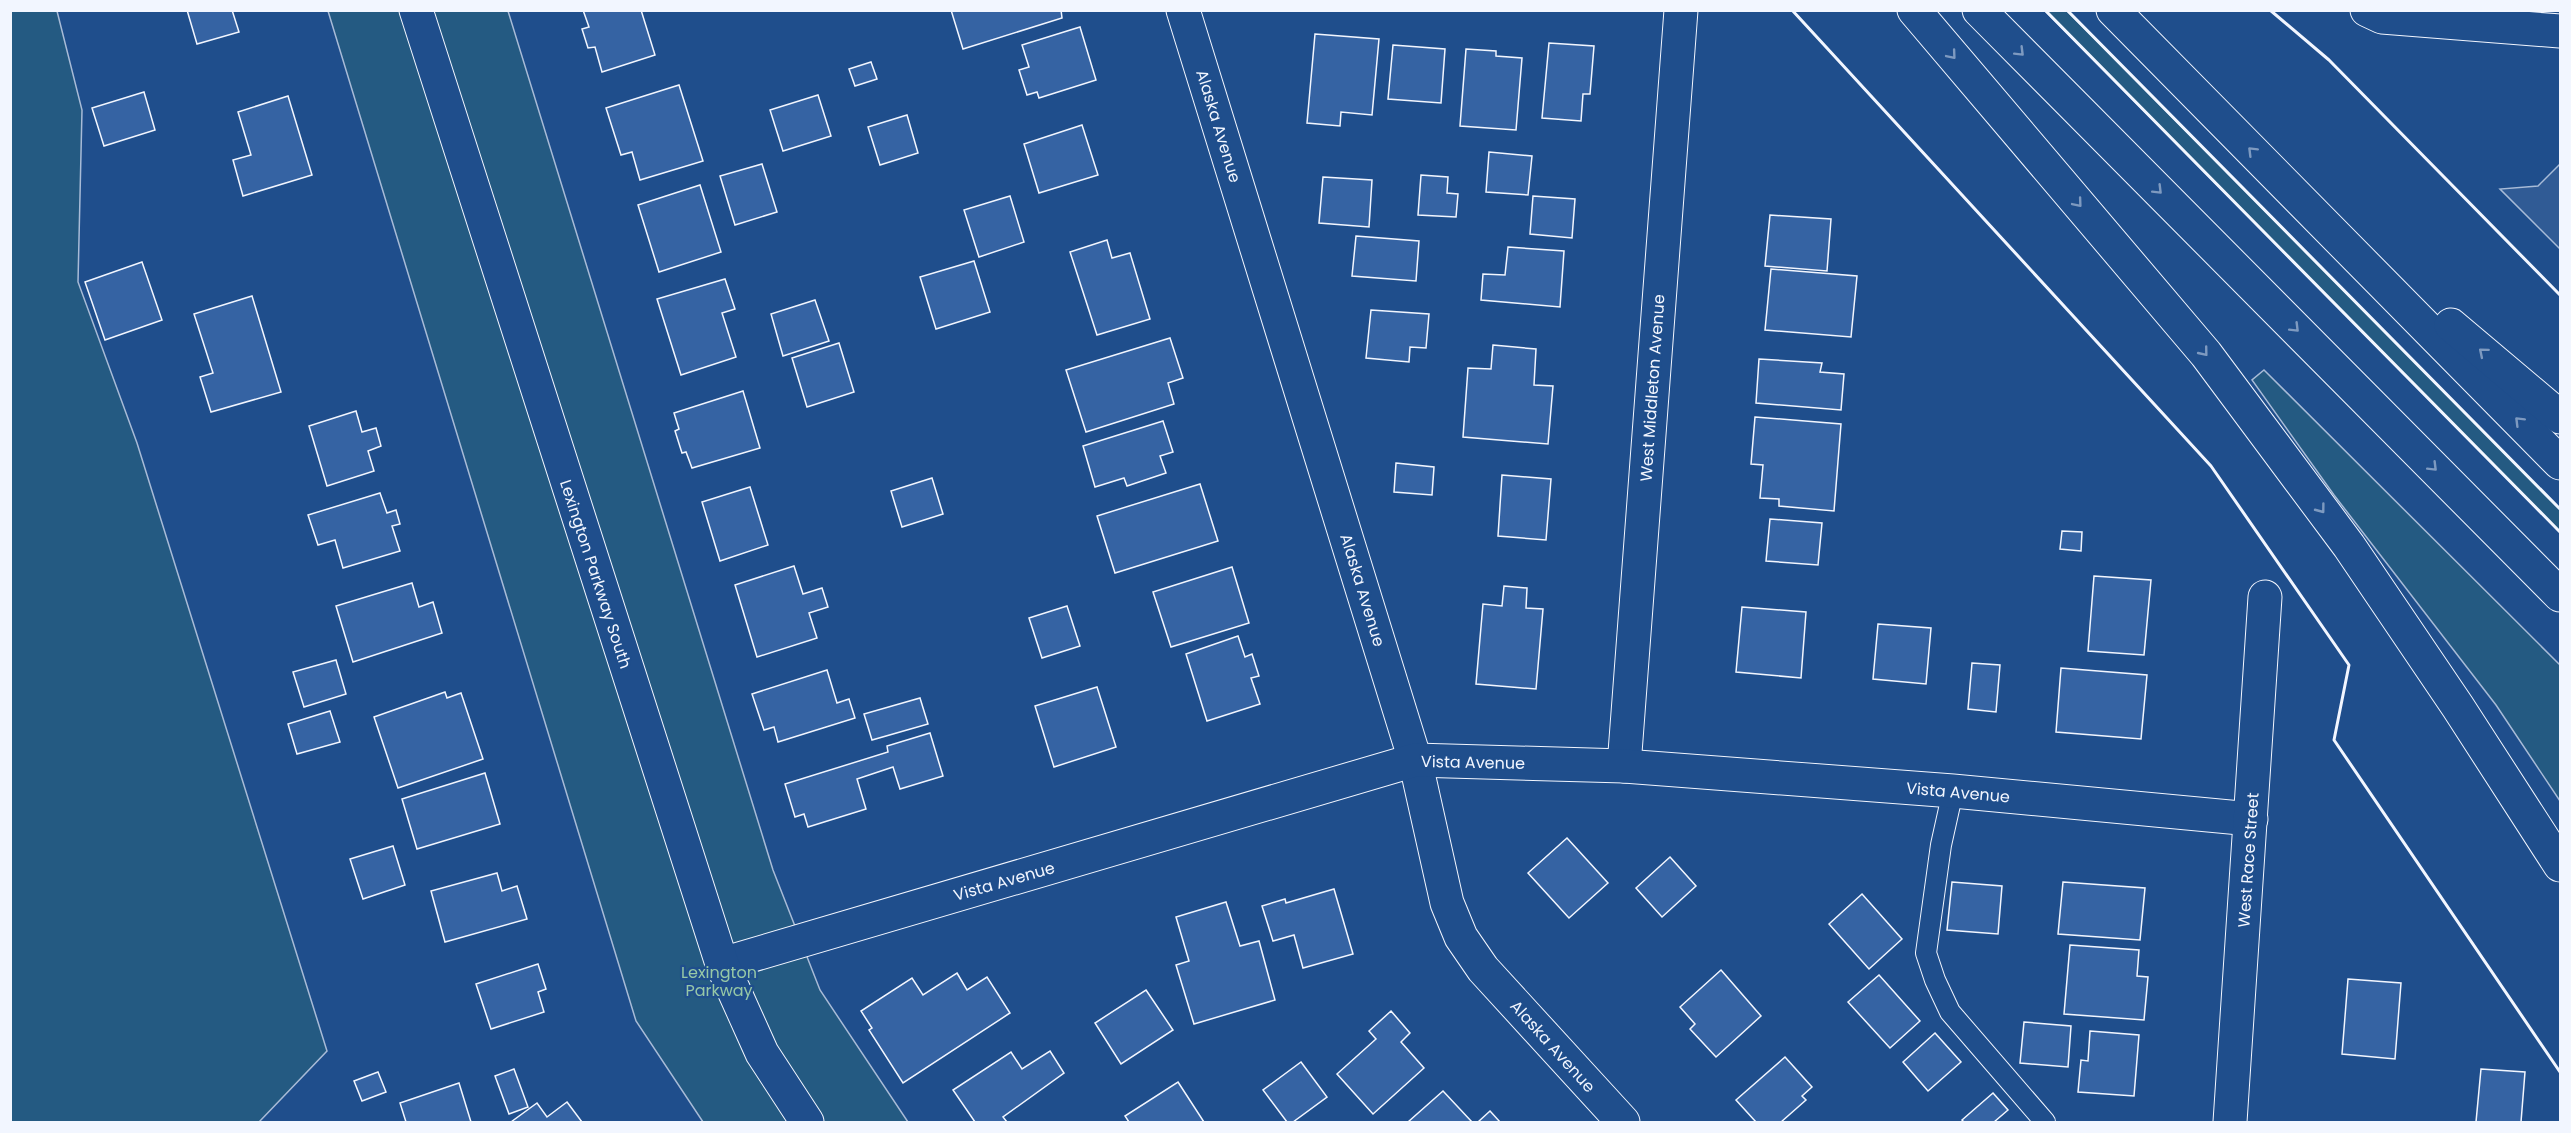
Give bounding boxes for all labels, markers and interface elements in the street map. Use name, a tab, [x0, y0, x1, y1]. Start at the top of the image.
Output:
one-way arrow	[2014, 45, 2024, 56]
one-way arrow	[1945, 48, 1956, 59]
street label: Alaska Avenue	[1190, 67, 1247, 186]
one-way arrow	[2249, 148, 2260, 159]
one-way arrow	[2150, 183, 2161, 194]
one-way arrow	[2071, 196, 2082, 207]
street label: West Middleton Avenue	[1634, 293, 1671, 483]
one-way arrow	[2288, 321, 2299, 332]
one-way arrow	[2197, 345, 2208, 356]
one-way arrow	[2479, 348, 2490, 359]
one-way arrow	[2516, 417, 2527, 428]
one-way arrow	[2425, 459, 2436, 470]
street label: Lexington Parkway South	[554, 477, 637, 672]
one-way arrow	[2313, 502, 2324, 513]
street label: Alaska Avenue	[1334, 531, 1391, 650]
street label: Vista Avenue	[1421, 750, 1525, 775]
street label: Vista Avenue	[1905, 777, 2011, 808]
street label: West Race Street	[2232, 792, 2265, 928]
street label: Vista Avenue	[951, 856, 1057, 907]
park label: Lexington Parkway	[681, 961, 757, 1002]
street label: Alaska Avenue	[1505, 995, 1600, 1098]

